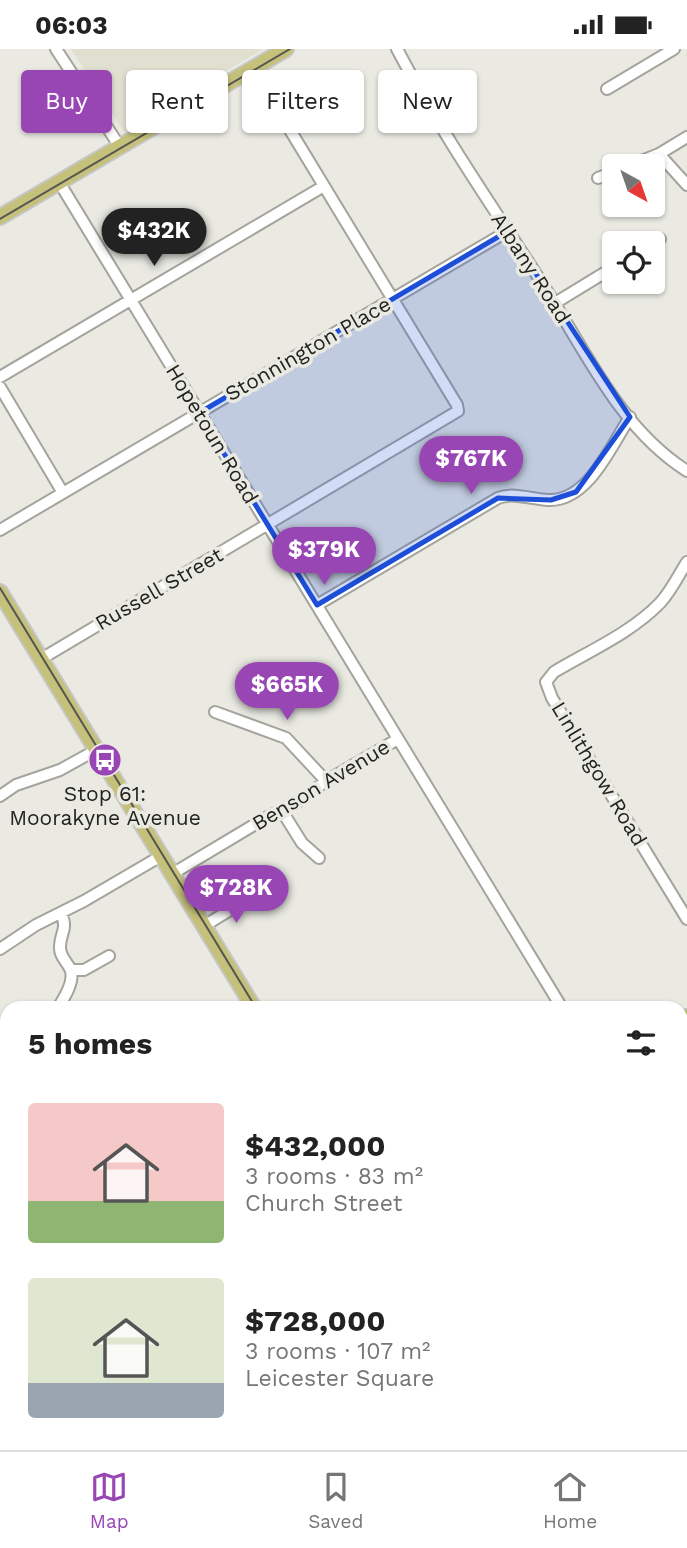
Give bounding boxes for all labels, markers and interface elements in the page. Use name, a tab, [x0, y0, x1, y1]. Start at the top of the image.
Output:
text: 06:03	[35, 10, 108, 40]
chip: Buy	[21, 70, 112, 133]
chip: Rent	[126, 70, 228, 133]
chip: Filters	[242, 70, 364, 133]
chip: New	[378, 70, 477, 133]
north arrow	[602, 154, 665, 217]
map controls	[602, 154, 665, 294]
street label: Albany Road	[486, 208, 576, 328]
pin: $432K	[105, 209, 203, 268]
text: $432K	[118, 217, 190, 244]
button: locate	[602, 231, 665, 294]
street label: Stonnington Place	[220, 291, 395, 406]
street label: Hopetoun Road	[161, 359, 264, 508]
pin: $767K	[422, 437, 520, 496]
text: $767K	[435, 445, 507, 472]
pin: $379K	[275, 527, 373, 587]
text: $379K	[288, 536, 360, 563]
street label: Russell Street	[90, 542, 227, 635]
pin: $665K	[238, 663, 336, 722]
text: $665K	[251, 671, 323, 698]
street label: Linlithgow Road	[547, 697, 652, 850]
street label: Benson Avenue	[247, 734, 394, 835]
bus stop icon: Stop 61: Moorakyne Avenue	[86, 741, 124, 779]
place label: Stop 61: Moorakyne Avenue	[9, 781, 201, 830]
pin: $728K	[187, 865, 285, 925]
text: $728K	[200, 874, 272, 901]
icon: filters	[622, 1024, 660, 1062]
text: 5 homes	[28, 1026, 152, 1061]
text: $432,000	[245, 1128, 386, 1163]
icon: home	[84, 1131, 168, 1215]
text: 3 rooms · 83 m²	[245, 1163, 423, 1190]
text: Church Street	[245, 1190, 402, 1217]
text: $728,000	[245, 1303, 386, 1338]
icon: home	[84, 1306, 168, 1390]
text: 3 rooms · 107 m²	[245, 1338, 431, 1365]
text: Leicester Square	[245, 1365, 434, 1392]
tab: Map	[90, 1468, 129, 1533]
tab: Saved	[308, 1468, 363, 1533]
tab: Home	[543, 1468, 597, 1533]

